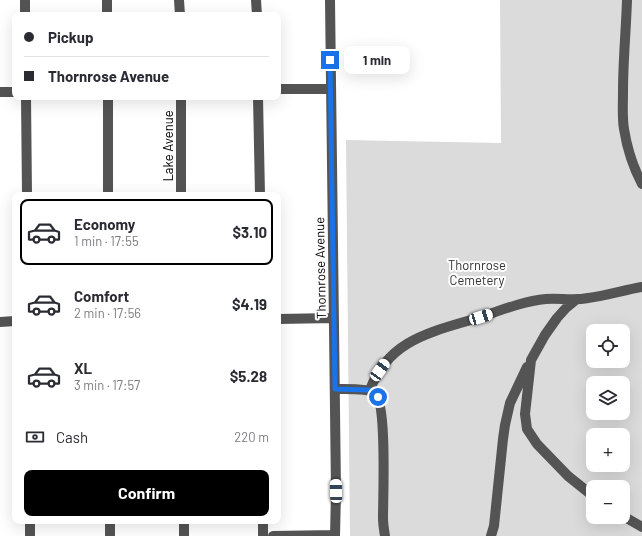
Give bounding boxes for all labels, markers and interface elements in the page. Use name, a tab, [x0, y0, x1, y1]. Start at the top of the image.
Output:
text: Pickup	[48, 28, 94, 46]
callout: 1 min	[344, 46, 410, 74]
route end	[321, 51, 339, 69]
text: 1 min	[363, 52, 391, 68]
text: Thornrose Avenue	[48, 67, 169, 85]
street label: Lake Avenue	[160, 110, 176, 182]
icon: car	[26, 214, 62, 250]
text: Economy	[74, 215, 135, 233]
street label: Thornrose Avenue	[311, 217, 329, 319]
text: $3.10	[232, 223, 267, 241]
text: 1 min · 17:55	[74, 233, 139, 249]
park label: Thornrose Cemetery	[448, 257, 506, 288]
icon: car	[26, 286, 62, 322]
text: Comfort	[74, 287, 129, 305]
text: $4.19	[232, 295, 267, 313]
text: 2 min · 17:56	[74, 305, 141, 321]
car	[468, 308, 494, 326]
map controls	[586, 324, 630, 524]
button: locate	[586, 324, 630, 368]
car	[368, 357, 392, 383]
icon: car	[26, 358, 62, 394]
text: XL	[74, 359, 92, 377]
text: $5.28	[230, 367, 267, 385]
button: layers	[586, 376, 630, 420]
text: 3 min · 17:57	[74, 377, 140, 393]
route start	[369, 388, 387, 406]
icon: cash	[24, 426, 46, 448]
text: Cash	[56, 428, 88, 446]
button: +	[586, 428, 630, 472]
text: 220 m	[234, 429, 269, 445]
button: Confirm	[24, 470, 269, 516]
car	[330, 479, 342, 503]
button: −	[586, 480, 630, 524]

